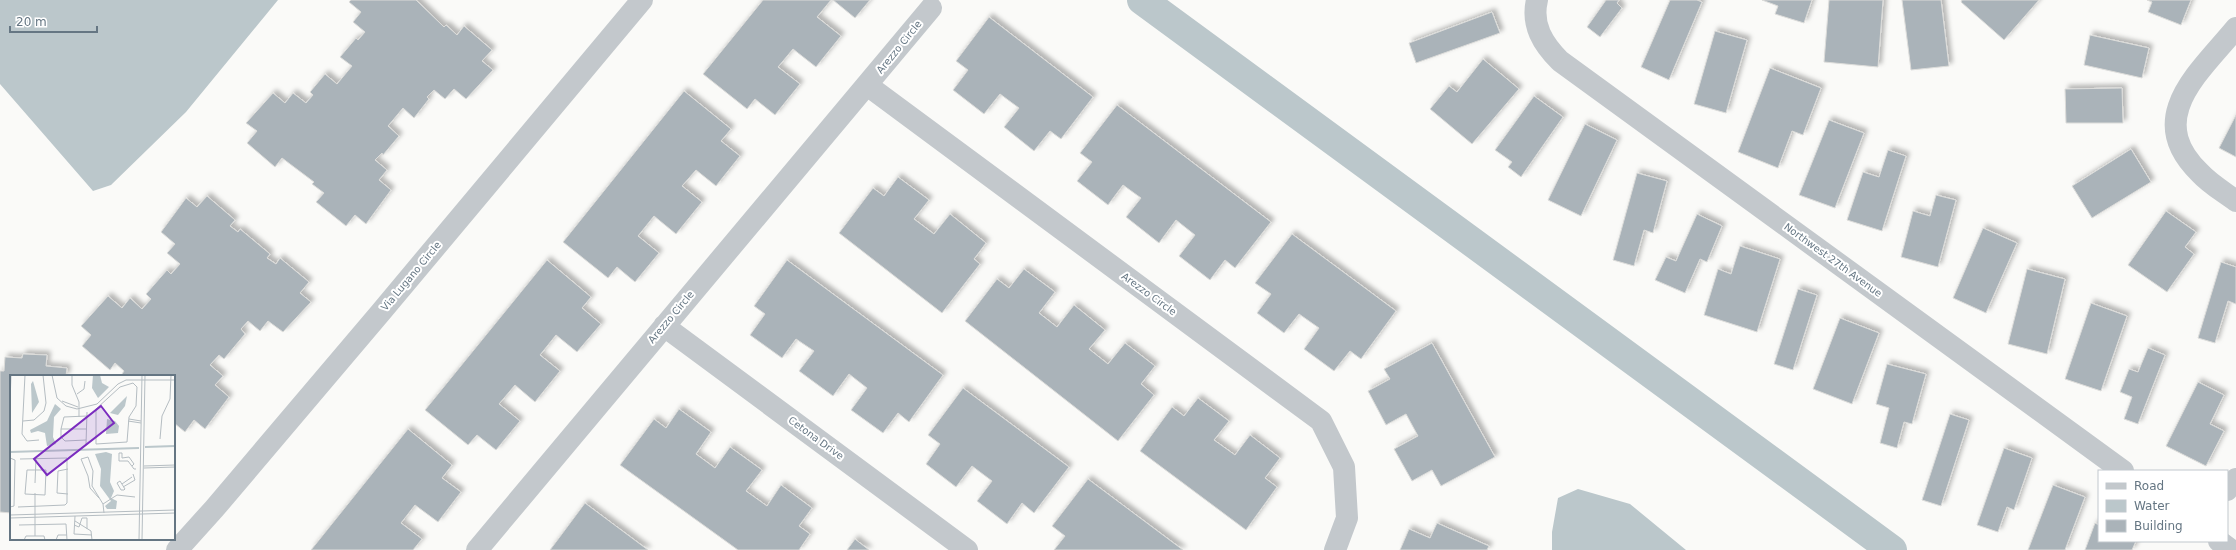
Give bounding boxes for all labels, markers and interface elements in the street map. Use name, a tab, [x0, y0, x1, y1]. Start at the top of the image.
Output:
scale bar	[10, 8, 97, 34]
text: 20 m	[16, 15, 47, 29]
street label: Arezzo Circle	[874, 18, 924, 76]
street label: Northwest 27th Avenue	[1782, 221, 1884, 299]
street label: Via Lugano Circle	[379, 239, 443, 313]
street label: Arezzo Circle	[1120, 271, 1178, 317]
street label: Arezzo Circle	[646, 289, 696, 345]
inset map	[10, 375, 175, 540]
street label: Cetona Drive	[786, 414, 846, 462]
legend	[2098, 470, 2228, 542]
text: Road	[2134, 479, 2164, 493]
text: Water	[2134, 499, 2170, 513]
text: Building	[2134, 519, 2183, 533]

